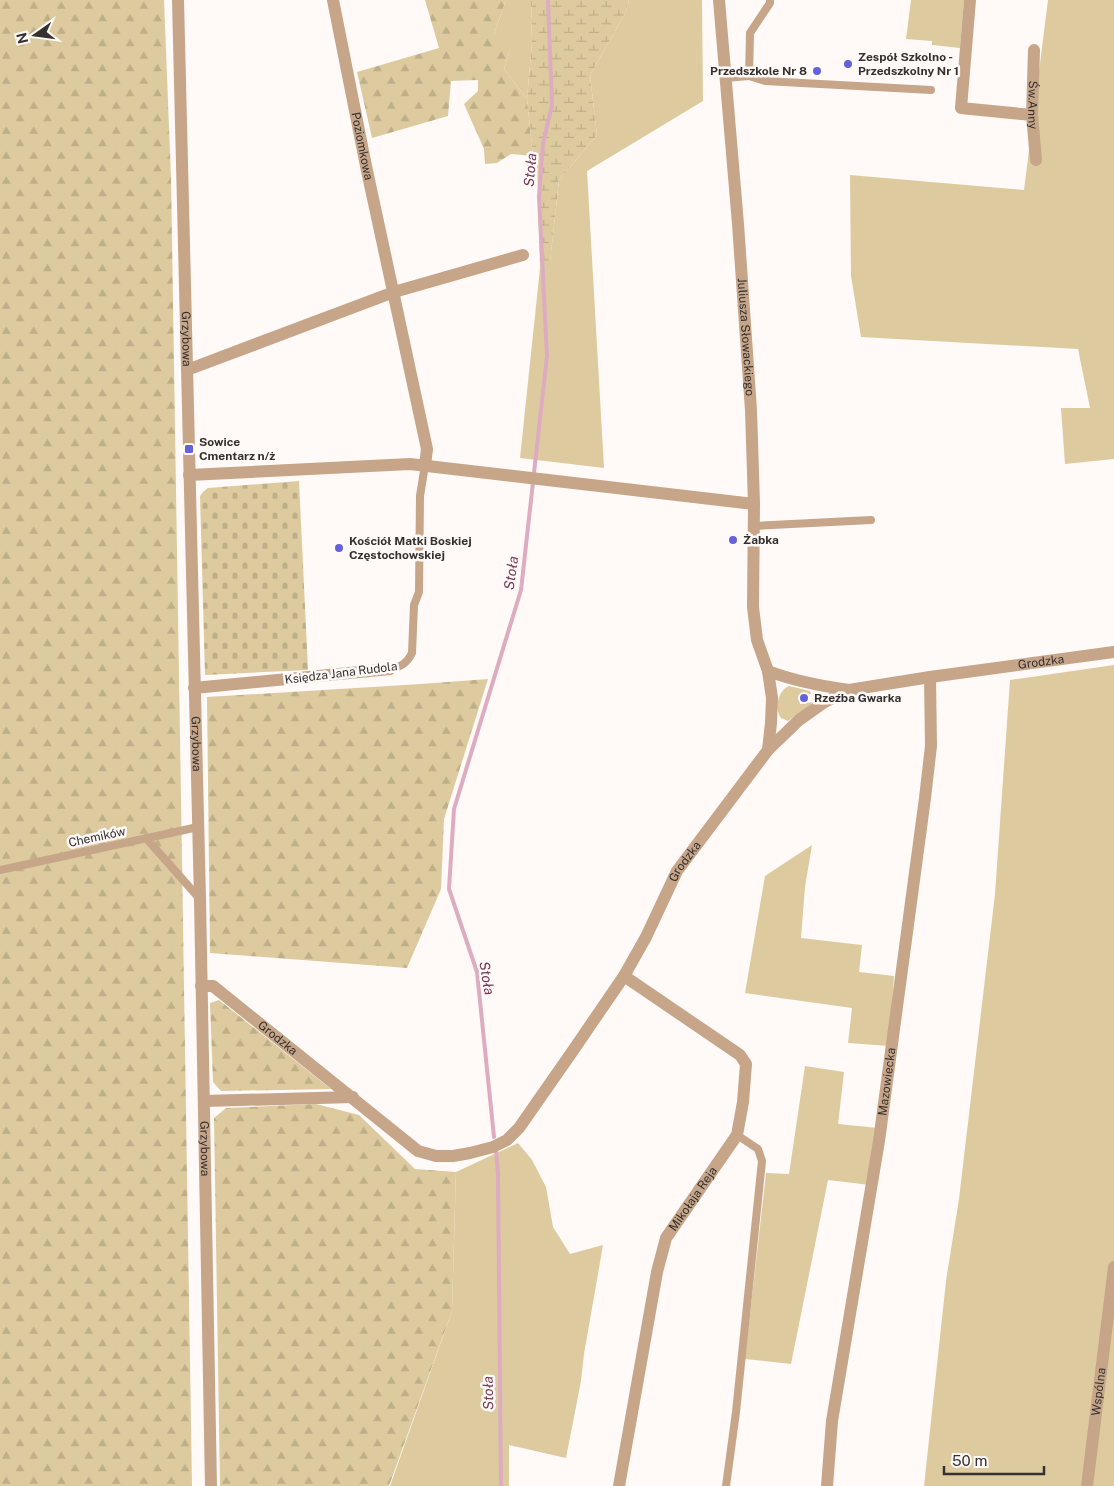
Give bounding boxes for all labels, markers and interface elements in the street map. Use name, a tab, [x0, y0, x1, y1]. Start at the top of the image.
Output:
north arrow	[10, 10, 60, 60]
text: N	[13, 31, 31, 45]
place label: Zespół Szkolno - Przedszkolny Nr 1	[858, 50, 959, 78]
marker: Zespół Szkolno - Przedszkolny Nr 1	[842, 58, 854, 70]
place label: Przedszkole Nr 8	[710, 64, 807, 78]
marker: Przedszkole Nr 8	[811, 65, 823, 77]
street label: Św.Anny	[1025, 80, 1040, 130]
street label: Poziomkowa	[348, 111, 376, 182]
water label: Stoła	[521, 152, 539, 188]
street label: Juliusza Słowackiego	[735, 277, 757, 397]
street label: Grzybowa	[179, 311, 194, 367]
place label: Sowice Cmentarz n/ż	[199, 435, 275, 463]
marker: Sowice Cmentarz n/ż	[183, 443, 195, 455]
place label: Żabka	[743, 533, 779, 547]
place label: Kościół Matki Boskiej Częstochowskiej	[349, 534, 472, 562]
marker: Żabka	[727, 534, 739, 546]
marker: Kościół Matki Boskiej Częstochowskiej	[333, 542, 345, 554]
water label: Stoła	[501, 555, 521, 591]
street label: Grodzka	[1017, 652, 1065, 672]
street label: Księdza Jana Rudola	[284, 659, 398, 687]
place label: Rzeźba Gwarka	[814, 691, 901, 705]
marker: Rzeźba Gwarka	[798, 692, 810, 704]
street label: Grzybowa	[189, 716, 204, 772]
street label: Chemików	[67, 824, 127, 850]
street label: Grodzka	[666, 839, 704, 884]
water label: Stoła	[476, 960, 498, 996]
street label: Grodzka	[255, 1018, 300, 1058]
street label: Mazowiecka	[875, 1047, 898, 1117]
street label: Grzybowa	[197, 1121, 212, 1177]
street label: Mikołaja Reja	[666, 1164, 720, 1234]
street label: Wspólna	[1089, 1367, 1109, 1417]
water label: Stoła	[480, 1376, 496, 1410]
scale bar	[944, 1444, 1044, 1476]
text: 50 m	[952, 1452, 987, 1469]

